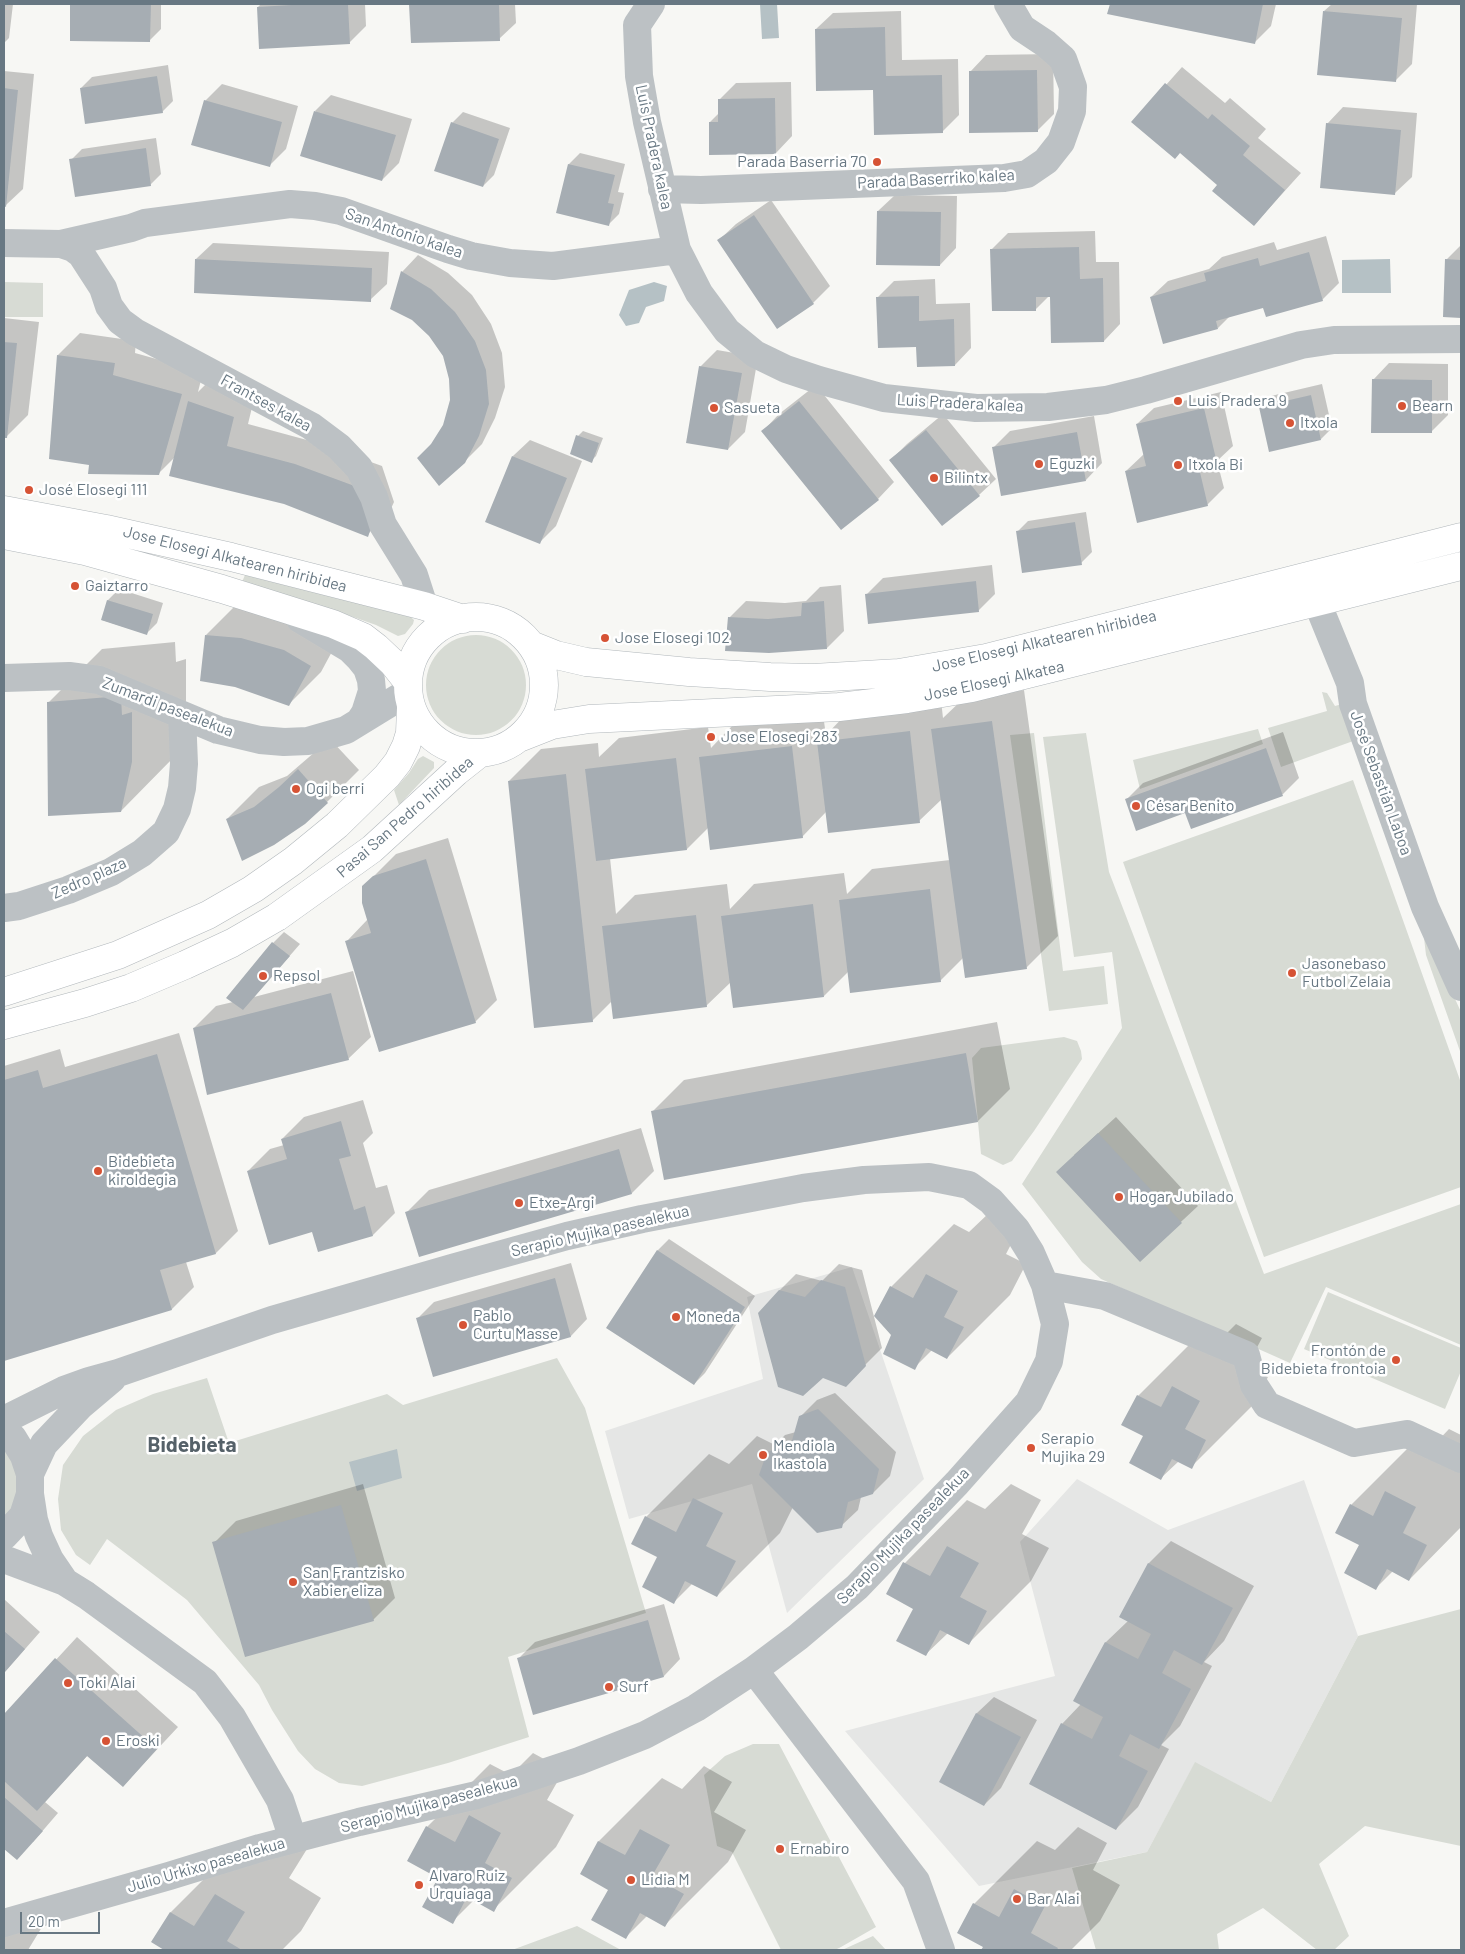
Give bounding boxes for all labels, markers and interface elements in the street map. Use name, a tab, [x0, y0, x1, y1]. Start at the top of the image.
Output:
street label: Luis Pradera kalea	[631, 83, 677, 211]
place label: Parada Baserria 70	[737, 152, 867, 172]
marker: Parada Baserria 70	[871, 156, 883, 168]
street label: Parada Baserriko kalea	[857, 165, 1015, 193]
street label: San Antonio kalea	[343, 204, 465, 262]
street label: Frantses kalea	[217, 370, 315, 436]
street label: Luis Pradera kalea	[896, 390, 1024, 416]
place label: Luis Pradera 9	[1188, 391, 1287, 411]
marker: Luis Pradera 9	[1172, 395, 1184, 407]
place label: Bearn	[1412, 396, 1453, 416]
place label: Sasueta	[724, 398, 780, 418]
marker: Bearn	[1396, 400, 1408, 412]
marker: Sasueta	[708, 402, 720, 414]
place label: Itxola	[1300, 413, 1338, 433]
marker: Itxola	[1284, 417, 1296, 429]
place label: Eguzki	[1049, 454, 1095, 474]
place label: Itxola Bi	[1188, 455, 1243, 475]
marker: Eguzki	[1033, 458, 1045, 470]
marker: Itxola Bi	[1172, 459, 1184, 471]
place label: Bilintx	[944, 468, 988, 488]
marker: Bilintx	[928, 472, 940, 484]
place label: José Elosegi 111	[39, 480, 147, 500]
marker: José Elosegi 111	[23, 484, 35, 496]
street label: Jose Elosegi Alkatearen hiribidea	[121, 522, 349, 596]
place label: Gaiztarro	[85, 576, 148, 596]
marker: Gaiztarro	[69, 580, 81, 592]
street label: Jose Elosegi Alkatearen hiribidea	[930, 606, 1158, 676]
place label: Jose Elosegi 102	[615, 628, 730, 648]
marker: Jose Elosegi 102	[599, 632, 611, 644]
street label: Jose Elosegi Alkatea	[922, 657, 1066, 705]
street label: Zumardi pasealekua	[100, 673, 236, 741]
street label: José Sebastián Laboa	[1346, 708, 1416, 858]
place label: Jose Elosegi 283	[721, 727, 838, 747]
marker: Jose Elosegi 283	[705, 731, 717, 743]
street label: Pasai San Pedro hiribidea	[333, 752, 477, 882]
place label: Ogi berri	[306, 779, 365, 799]
marker: Ogi berri	[290, 783, 302, 795]
place label: César Benito	[1146, 796, 1235, 816]
marker: César Benito	[1130, 800, 1142, 812]
street label: Zedro plaza	[49, 853, 129, 903]
place label: Jasonebaso Futbol Zelaia	[1302, 954, 1391, 992]
place label: Repsol	[273, 966, 320, 986]
marker: Jasonebaso Futbol Zelaia	[1286, 967, 1298, 979]
marker: Repsol	[257, 970, 269, 982]
place label: Bidebieta kiroldegia	[108, 1152, 176, 1190]
marker: Bidebieta kiroldegia	[92, 1165, 104, 1177]
place label: Hogar Jubilado	[1129, 1187, 1234, 1207]
marker: Hogar Jubilado	[1113, 1191, 1125, 1203]
place label: Etxe-Argi	[529, 1193, 595, 1213]
marker: Etxe-Argi	[513, 1197, 525, 1209]
street label: Serapio Mujika pasealekua	[509, 1201, 691, 1261]
place label: Pablo Curtu Masse	[473, 1306, 558, 1344]
place label: Moneda	[686, 1307, 740, 1327]
marker: Moneda	[670, 1311, 682, 1323]
marker: Pablo Curtu Masse	[457, 1319, 469, 1331]
place label: Frontón de Bidebieta frontoia	[1261, 1341, 1386, 1379]
marker: Frontón de Bidebieta frontoia	[1390, 1354, 1402, 1366]
place label: Serapio Mujika 29	[1041, 1429, 1105, 1467]
district label: Bidebieta	[147, 1432, 237, 1458]
place label: Mendiola Ikastola	[773, 1436, 835, 1474]
marker: Serapio Mujika 29	[1025, 1442, 1037, 1454]
marker: Mendiola Ikastola	[757, 1449, 769, 1461]
street label: Serapio Mujika pasealekua	[833, 1464, 973, 1608]
place label: San Frantzisko Xabier eliza	[303, 1563, 405, 1601]
marker: San Frantzisko Xabier eliza	[287, 1576, 299, 1588]
place label: Toki Alai	[78, 1673, 136, 1693]
marker: Toki Alai	[62, 1677, 74, 1689]
place label: Surf	[619, 1677, 649, 1697]
marker: Surf	[603, 1681, 615, 1693]
place label: Eroski	[116, 1731, 160, 1751]
marker: Eroski	[100, 1735, 112, 1747]
street label: Serapio Mujika pasealekua	[339, 1771, 519, 1837]
street label: Julio Urkixo pasealekua	[125, 1833, 287, 1897]
place label: Ernabiro	[790, 1839, 850, 1859]
marker: Ernabiro	[774, 1843, 786, 1855]
place label: Alvaro Ruiz Urquiaga	[429, 1866, 505, 1904]
place label: Lidia M	[641, 1870, 690, 1890]
marker: Lidia M	[625, 1874, 637, 1886]
marker: Alvaro Ruiz Urquiaga	[413, 1879, 425, 1891]
place label: Bar Alai	[1027, 1889, 1080, 1909]
marker: Bar Alai	[1011, 1893, 1023, 1905]
scale bar	[22, 1902, 102, 1934]
text: 20 m	[28, 1912, 60, 1930]

